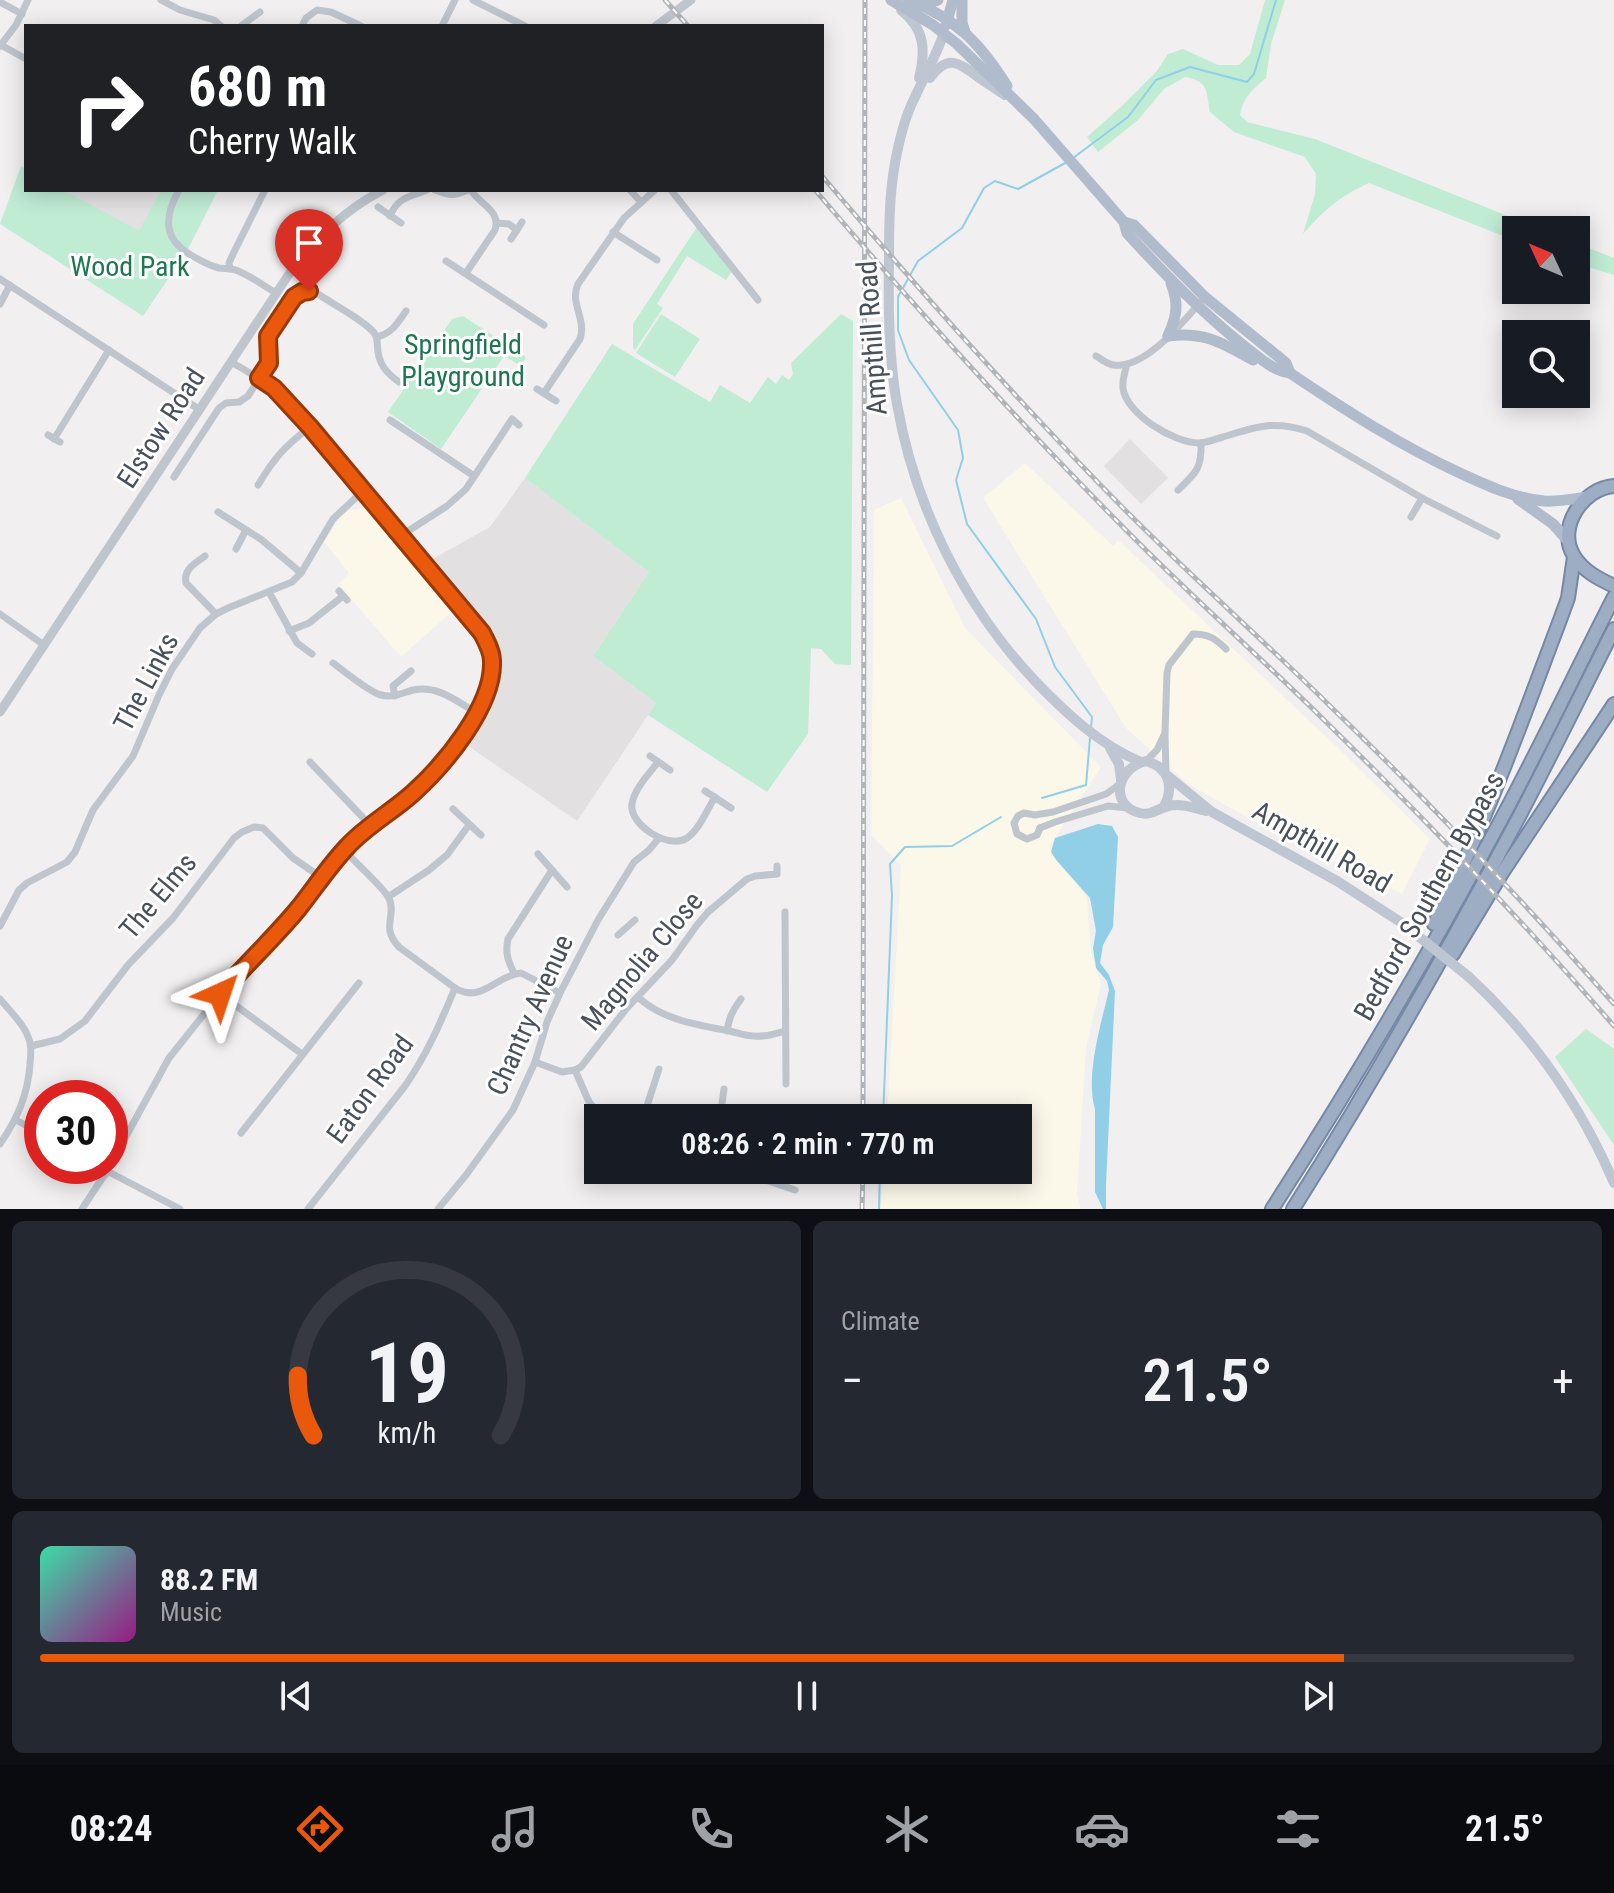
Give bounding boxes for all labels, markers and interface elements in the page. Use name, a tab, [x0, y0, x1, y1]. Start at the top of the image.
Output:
text: 680 m	[188, 54, 327, 120]
icon: right	[56, 56, 160, 160]
text: Cherry Walk	[188, 121, 357, 163]
pin	[275, 209, 343, 291]
north arrow	[1502, 216, 1590, 304]
map controls	[1502, 216, 1590, 408]
icon: arrive	[287, 221, 331, 265]
park label: Wood Park	[70, 250, 190, 283]
street label: Ampthill Road	[850, 260, 894, 416]
button: search	[1502, 320, 1590, 408]
park label: Springfield Playground	[401, 328, 525, 393]
street label: Elstow Road	[110, 362, 212, 494]
street label: The Links	[106, 627, 186, 737]
street label: Bedford Southern Bypass	[1347, 766, 1511, 1026]
street label: Ampthill Road	[1247, 794, 1397, 900]
street label: The Elms	[113, 846, 203, 946]
street label: Magnolia Close	[574, 885, 710, 1037]
street label: Chantry Avenue	[480, 930, 580, 1100]
position arrow	[178, 952, 262, 1036]
street label: Eaton Road	[320, 1028, 420, 1150]
speed limit sign: 30	[24, 1080, 128, 1184]
text: 08:26 · 2 min · 770 m	[681, 1126, 935, 1161]
text: Climate	[841, 1306, 920, 1336]
text: 19	[364, 1325, 449, 1422]
text: 21.5°	[1142, 1345, 1273, 1416]
text: −	[841, 1355, 863, 1407]
text: +	[1552, 1355, 1574, 1407]
text: km/h	[377, 1416, 436, 1450]
text: 88.2 FM	[160, 1562, 258, 1597]
text: Music	[160, 1597, 222, 1627]
icon: previous	[274, 1674, 318, 1718]
icon: pause	[785, 1674, 829, 1718]
icon: next	[1296, 1674, 1340, 1718]
icon: directions	[292, 1801, 348, 1857]
icon: music	[487, 1801, 543, 1857]
icon: phone	[683, 1801, 739, 1857]
icon: climate	[879, 1801, 935, 1857]
icon: car	[1074, 1801, 1130, 1857]
icon: filters	[1270, 1801, 1326, 1857]
text: 08:24	[70, 1808, 152, 1850]
text: 21.5°	[1465, 1808, 1544, 1850]

